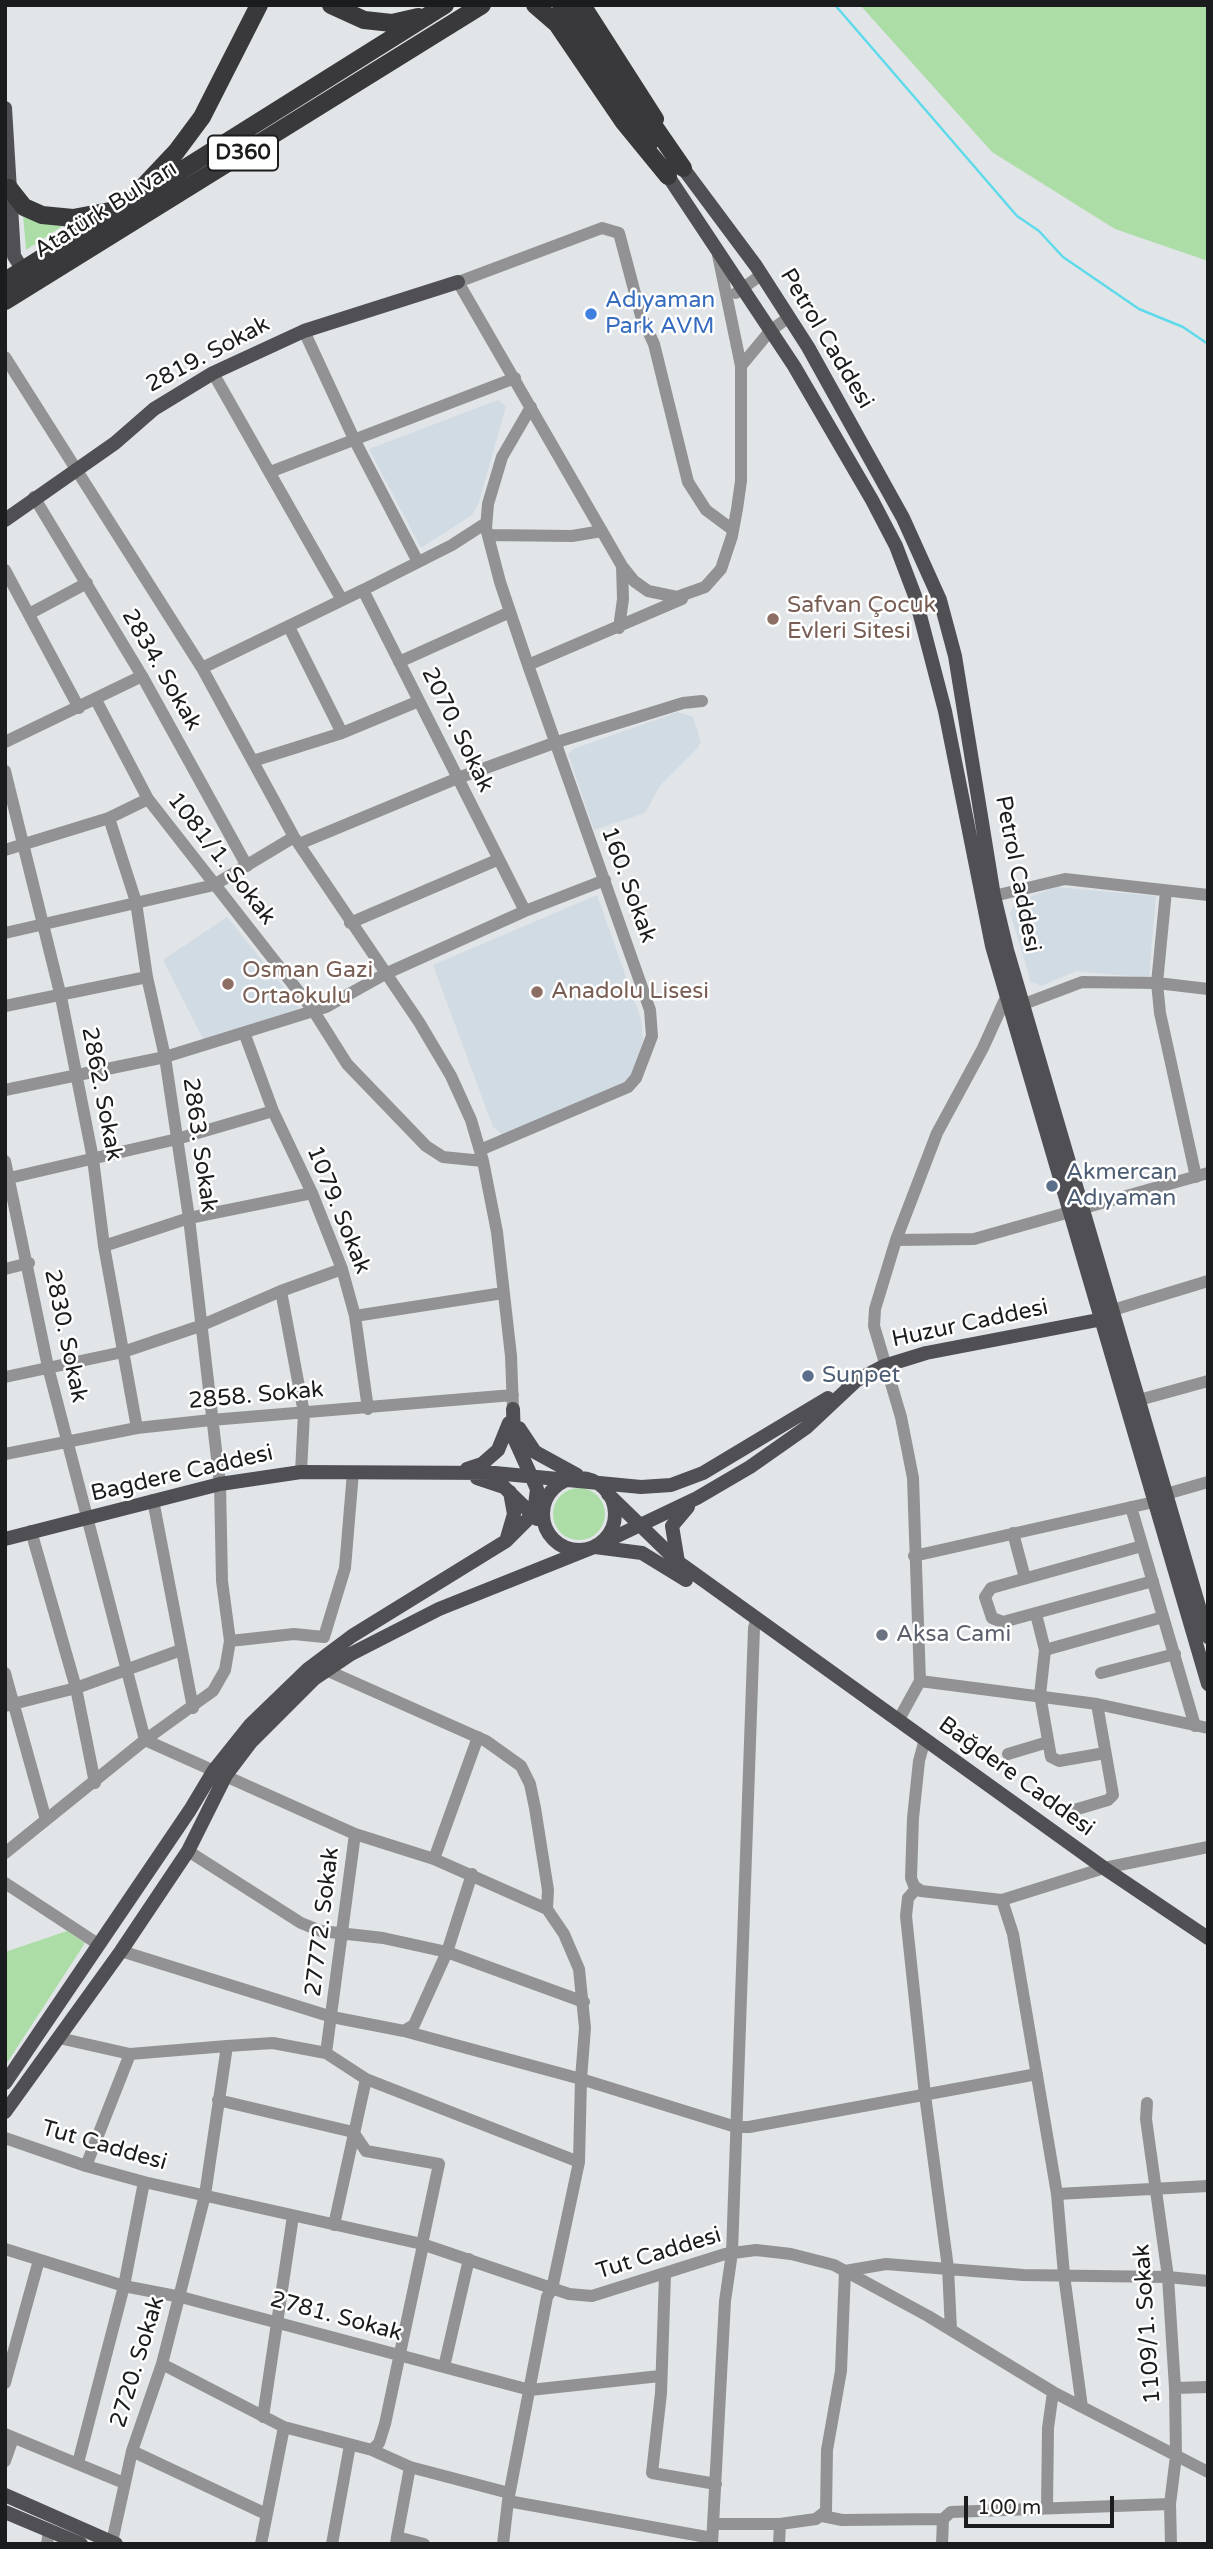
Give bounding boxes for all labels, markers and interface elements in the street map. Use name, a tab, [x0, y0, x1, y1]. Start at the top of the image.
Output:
road number: D360	[208, 136, 278, 170]
street label: Atatürk Bulvarı	[29, 155, 183, 265]
street label: Petrol Caddesi	[773, 264, 879, 414]
place label: Adıyaman Park AVM	[605, 287, 715, 341]
marker: Adıyaman Park AVM	[583, 306, 599, 322]
street label: 2819. Sokak	[142, 311, 274, 399]
place label: Safvan Çocuk Evleri Sitesi	[787, 592, 936, 646]
street label: 2834. Sokak	[115, 604, 207, 736]
marker: Safvan Çocuk Evleri Sitesi	[765, 611, 781, 627]
street label: 2070. Sokak	[415, 663, 499, 797]
street label: 1081/1. Sokak	[161, 787, 281, 931]
street label: Petrol Caddesi	[988, 793, 1046, 955]
street label: 160. Sokak	[594, 823, 662, 947]
place label: Osman Gazi Ortaokulu	[242, 957, 373, 1011]
marker: Osman Gazi Ortaokulu	[220, 976, 236, 992]
place label: Anadolu Lisesi	[551, 978, 709, 1006]
marker: Anadolu Lisesi	[529, 984, 545, 1000]
street label: 2862. Sokak	[75, 1025, 127, 1163]
street label: 2863. Sokak	[176, 1076, 222, 1214]
street label: 1079. Sokak	[300, 1142, 376, 1278]
place label: Akmercan Adıyaman	[1066, 1159, 1177, 1213]
marker: Akmercan Adıyaman	[1044, 1178, 1060, 1194]
street label: 2830. Sokak	[37, 1267, 93, 1405]
street label: Huzur Caddesi	[889, 1294, 1051, 1354]
place label: Sunpet	[822, 1362, 900, 1390]
marker: Sunpet	[800, 1368, 816, 1384]
street label: 2858. Sokak	[187, 1376, 325, 1416]
street label: Bagdere Caddesi	[88, 1440, 276, 1508]
place label: Aksa Cami	[896, 1621, 1011, 1649]
marker: Aksa Cami	[874, 1627, 890, 1643]
street label: Bağdere Caddesi	[933, 1711, 1099, 1843]
street label: 27772. Sokak	[300, 1846, 346, 1998]
street label: Tut Caddesi	[38, 2115, 170, 2177]
street label: Tut Caddesi	[593, 2222, 725, 2286]
street label: 1109/1. Sokak	[1129, 2243, 1167, 2405]
street label: 2781. Sokak	[267, 2286, 405, 2348]
street label: 2720. Sokak	[105, 2293, 171, 2431]
scale bar	[968, 2482, 1118, 2526]
text: 100 m	[977, 2495, 1041, 2520]

